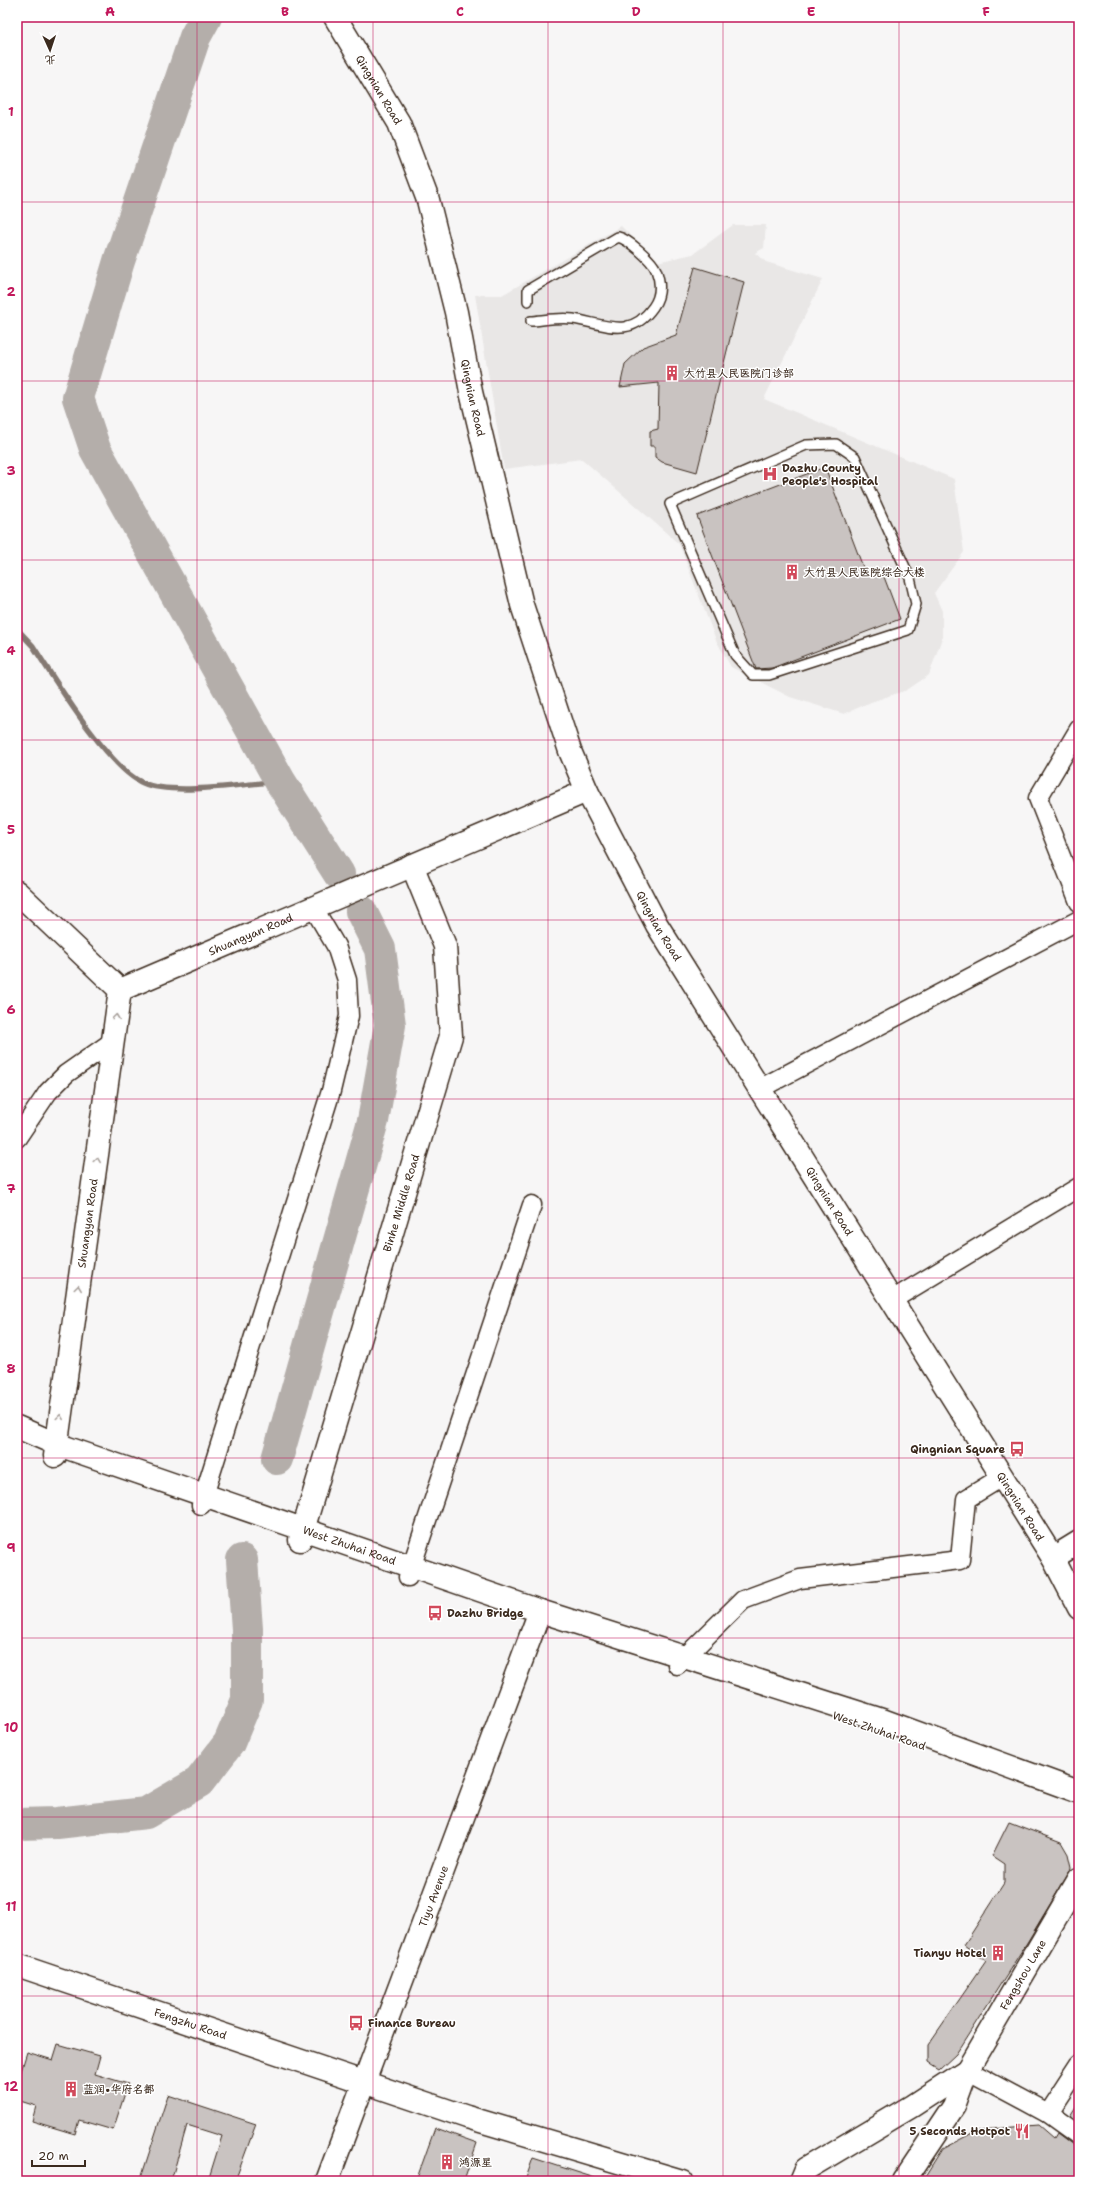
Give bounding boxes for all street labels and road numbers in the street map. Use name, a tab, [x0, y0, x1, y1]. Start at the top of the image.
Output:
street label: Qingnian Road	[352, 52, 406, 127]
street label: Qingnian Road	[457, 358, 489, 438]
street label: Qingnian Road	[633, 888, 685, 964]
street label: Shuangyan Road	[206, 910, 295, 959]
street label: Binhe Middle Road	[379, 1152, 423, 1253]
street label: Qingnian Road	[802, 1164, 857, 1239]
street label: Shuangyan Road	[74, 1177, 101, 1269]
street label: Qingnian Road	[993, 1469, 1048, 1544]
street label: West Zhuhai Road	[301, 1522, 398, 1568]
street label: West Zhuhai Road	[830, 1708, 928, 1754]
street label: Tiyu Avenue	[415, 1863, 452, 1929]
street label: Fengshou Lane	[996, 1936, 1050, 2013]
street label: Fengzhu Road	[152, 2004, 229, 2043]

